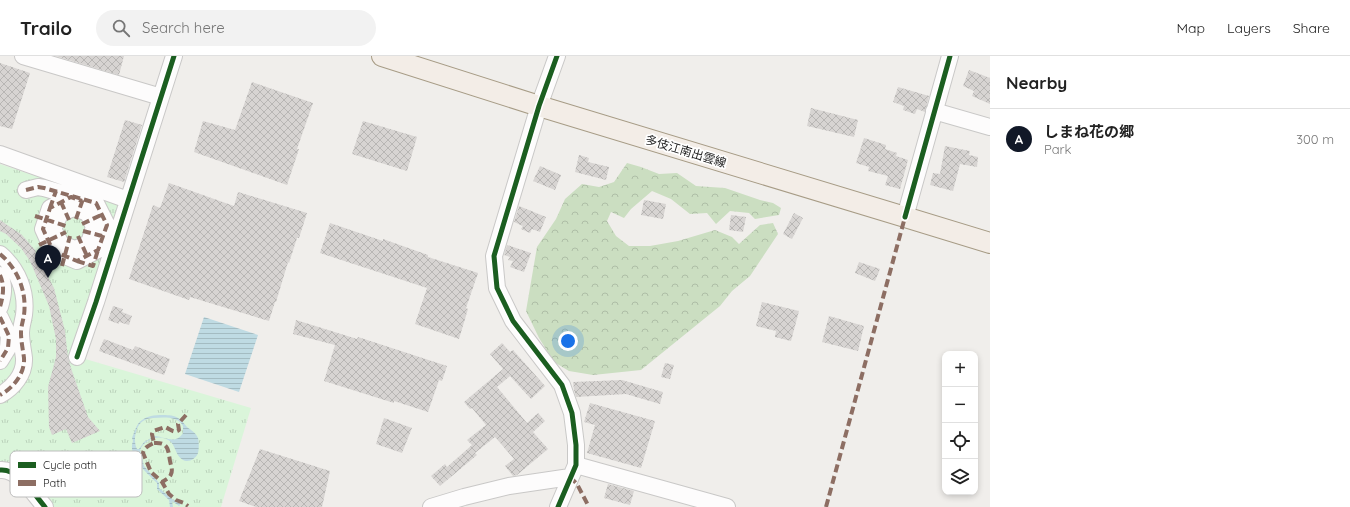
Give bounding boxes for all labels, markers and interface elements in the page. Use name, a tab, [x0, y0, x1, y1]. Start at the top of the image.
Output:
search box	[96, 10, 376, 46]
text: Trailo	[20, 16, 72, 40]
icon: search	[110, 17, 132, 39]
text: Search here	[142, 18, 225, 37]
text: Map	[1176, 19, 1205, 37]
text: Layers	[1227, 19, 1271, 37]
text: Share	[1293, 19, 1330, 37]
text: Nearby	[1006, 72, 1067, 93]
text: しまね花の郷	[1044, 122, 1134, 141]
text: A	[1015, 131, 1023, 147]
text: 300 m	[1296, 131, 1334, 147]
street label: 多伎江南出雲線	[644, 132, 728, 170]
text: Park	[1044, 141, 1072, 157]
pin: A	[35, 245, 61, 278]
your location	[558, 331, 578, 351]
map controls	[942, 351, 978, 495]
button: +	[942, 351, 978, 387]
button: −	[942, 387, 978, 423]
button: locate	[942, 423, 978, 459]
legend	[10, 451, 142, 497]
text: Cycle path	[43, 458, 97, 472]
button: layers	[942, 459, 978, 495]
text: Path	[43, 476, 66, 490]

